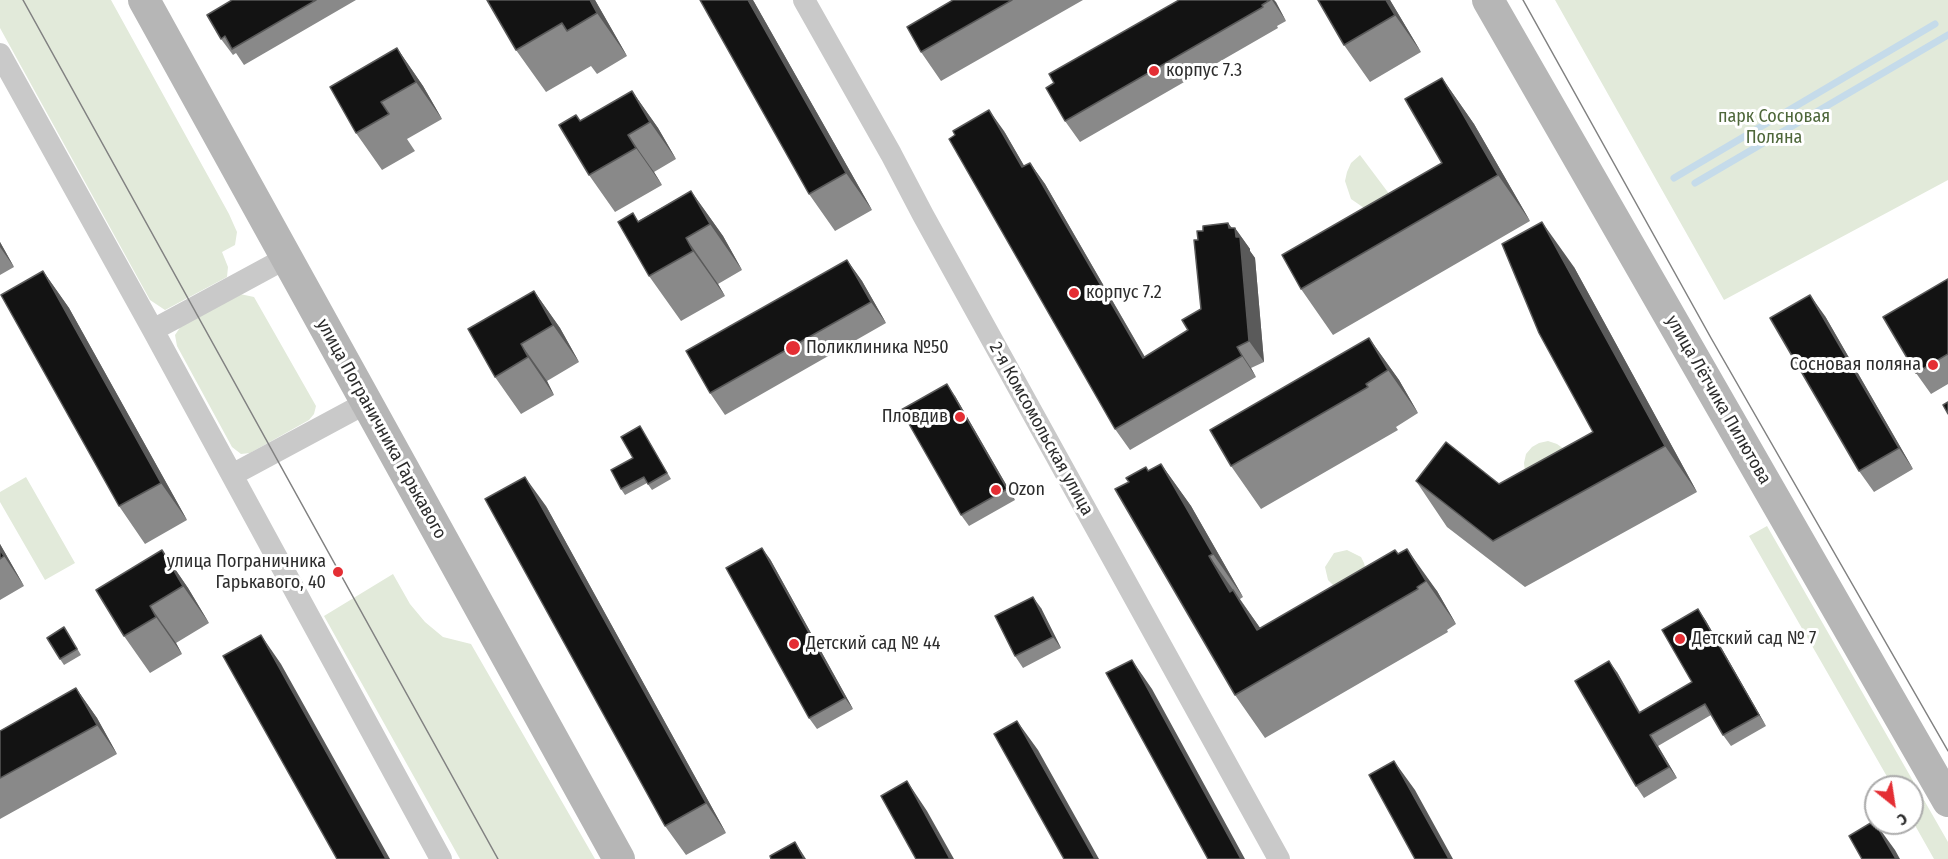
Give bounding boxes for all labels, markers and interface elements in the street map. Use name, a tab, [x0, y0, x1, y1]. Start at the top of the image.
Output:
place label: корпус 7.3	[1166, 60, 1242, 82]
marker: корпус 7.3	[1147, 64, 1161, 78]
park label: парк Сосновая Поляна	[1718, 106, 1830, 148]
place label: корпус 7.2	[1086, 282, 1162, 304]
marker: корпус 7.2	[1067, 286, 1081, 300]
street label: улица Лётчика Пилютова	[1661, 312, 1775, 488]
street label: улица Пограничника Гарькавого	[311, 315, 451, 543]
place label: Поликлиника №50	[806, 337, 949, 359]
marker: Поликлиника №50	[784, 339, 802, 357]
street label: 2-я Комсомольская улица	[984, 339, 1098, 519]
place label: Сосновая поляна	[1790, 354, 1921, 376]
marker: Сосновая поляна	[1926, 358, 1940, 372]
place label: Пловдив	[882, 406, 948, 428]
marker: Пловдив	[953, 410, 967, 424]
place label: Ozon	[1008, 479, 1045, 501]
marker: Ozon	[989, 483, 1003, 497]
place label: улица Пограничника Гарькавого, 40	[167, 551, 326, 594]
marker: улица Пограничника Гарькавого, 40	[331, 565, 345, 579]
place label: Детский сад № 7	[1692, 628, 1816, 650]
marker: Детский сад № 7	[1673, 632, 1687, 646]
place label: Детский сад № 44	[806, 633, 940, 655]
marker: Детский сад № 44	[787, 637, 801, 651]
north arrow	[1864, 775, 1924, 835]
text: С	[1894, 809, 1911, 830]

